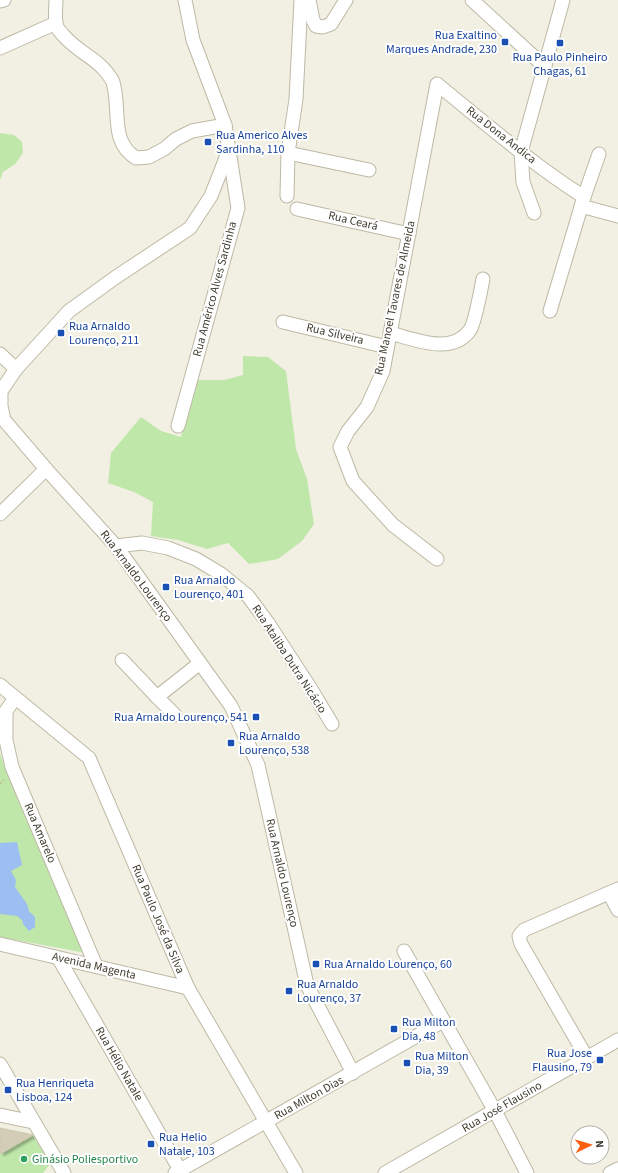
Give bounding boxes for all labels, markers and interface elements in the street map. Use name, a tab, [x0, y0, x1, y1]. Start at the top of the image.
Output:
place label: Rua Exaltino Marques Andrade, 230	[386, 27, 497, 58]
marker: Rua Exaltino Marques Andrade, 230	[500, 37, 510, 47]
marker: Rua Paulo Pinheiro Chagas, 61	[555, 38, 565, 48]
place label: Rua Paulo Pinheiro Chagas, 61	[513, 49, 607, 80]
street label: Rua Dona Andica	[462, 102, 540, 168]
place label: Rua Americo Alves Sardinha, 110	[216, 127, 308, 158]
marker: Rua Americo Alves Sardinha, 110	[203, 137, 213, 147]
street label: Rua Ceará	[327, 207, 379, 235]
street label: Rua Manoel Tavares de Almeida	[370, 219, 420, 377]
street label: Rua Américo Alves Sardinha	[189, 220, 241, 358]
place label: Rua Arnaldo Lourenço, 211	[69, 318, 139, 349]
street label: Rua Silveira	[305, 319, 365, 349]
marker: Rua Arnaldo Lourenço, 211	[56, 328, 66, 338]
street label: Rua Arnaldo Lourenço	[96, 527, 176, 625]
place label: Rua Arnaldo Lourenço, 401	[174, 572, 244, 603]
marker: Rua Arnaldo Lourenço, 401	[161, 582, 171, 592]
street label: Rua Ataliba Dutra Nicácio	[247, 601, 331, 717]
place label: Rua Arnaldo Lourenço, 541	[114, 709, 248, 726]
marker: Rua Arnaldo Lourenço, 541	[251, 712, 261, 722]
place label: Rua Arnaldo Lourenço, 538	[239, 728, 309, 759]
marker: Rua Arnaldo Lourenço, 538	[226, 738, 236, 748]
street label: Rua Amarelo	[20, 800, 60, 866]
street label: Rua Arnaldo Lourenço	[261, 817, 303, 929]
street label: Rua Paulo José da Silva	[127, 862, 189, 976]
street label: Avenida Magenta	[50, 948, 138, 984]
place label: Rua Arnaldo Lourenço, 60	[324, 956, 452, 973]
marker: Rua Arnaldo Lourenço, 60	[311, 959, 321, 969]
place label: Rua Arnaldo Lourenço, 37	[297, 976, 361, 1007]
marker: Rua Arnaldo Lourenço, 37	[284, 986, 294, 996]
place label: Rua Milton Dia, 48	[402, 1014, 456, 1045]
street label: Rua Hélio Natale	[91, 1024, 147, 1104]
marker: Rua Milton Dia, 48	[389, 1024, 399, 1034]
place label: Rua Jose Flausino, 79	[532, 1045, 592, 1076]
place label: Rua Milton Dia, 39	[415, 1048, 469, 1079]
marker: Rua Jose Flausino, 79	[595, 1055, 605, 1065]
marker: Rua Milton Dia, 39	[402, 1058, 412, 1068]
street label: Rua Milton Dias	[271, 1072, 347, 1124]
place label: Rua Henriqueta Lisboa, 124	[16, 1075, 94, 1106]
street label: Rua José Flausino	[459, 1077, 545, 1137]
marker: Rua Henriqueta Lisboa, 124	[3, 1085, 13, 1095]
north arrow	[570, 1125, 610, 1165]
place label: Rua Helio Natale, 103	[159, 1129, 215, 1160]
marker: Rua Helio Natale, 103	[146, 1139, 156, 1149]
text: N	[592, 1140, 607, 1148]
place label: Ginásio Poliesportivo	[32, 1151, 138, 1168]
marker: Ginásio Poliesportivo	[19, 1154, 29, 1164]

